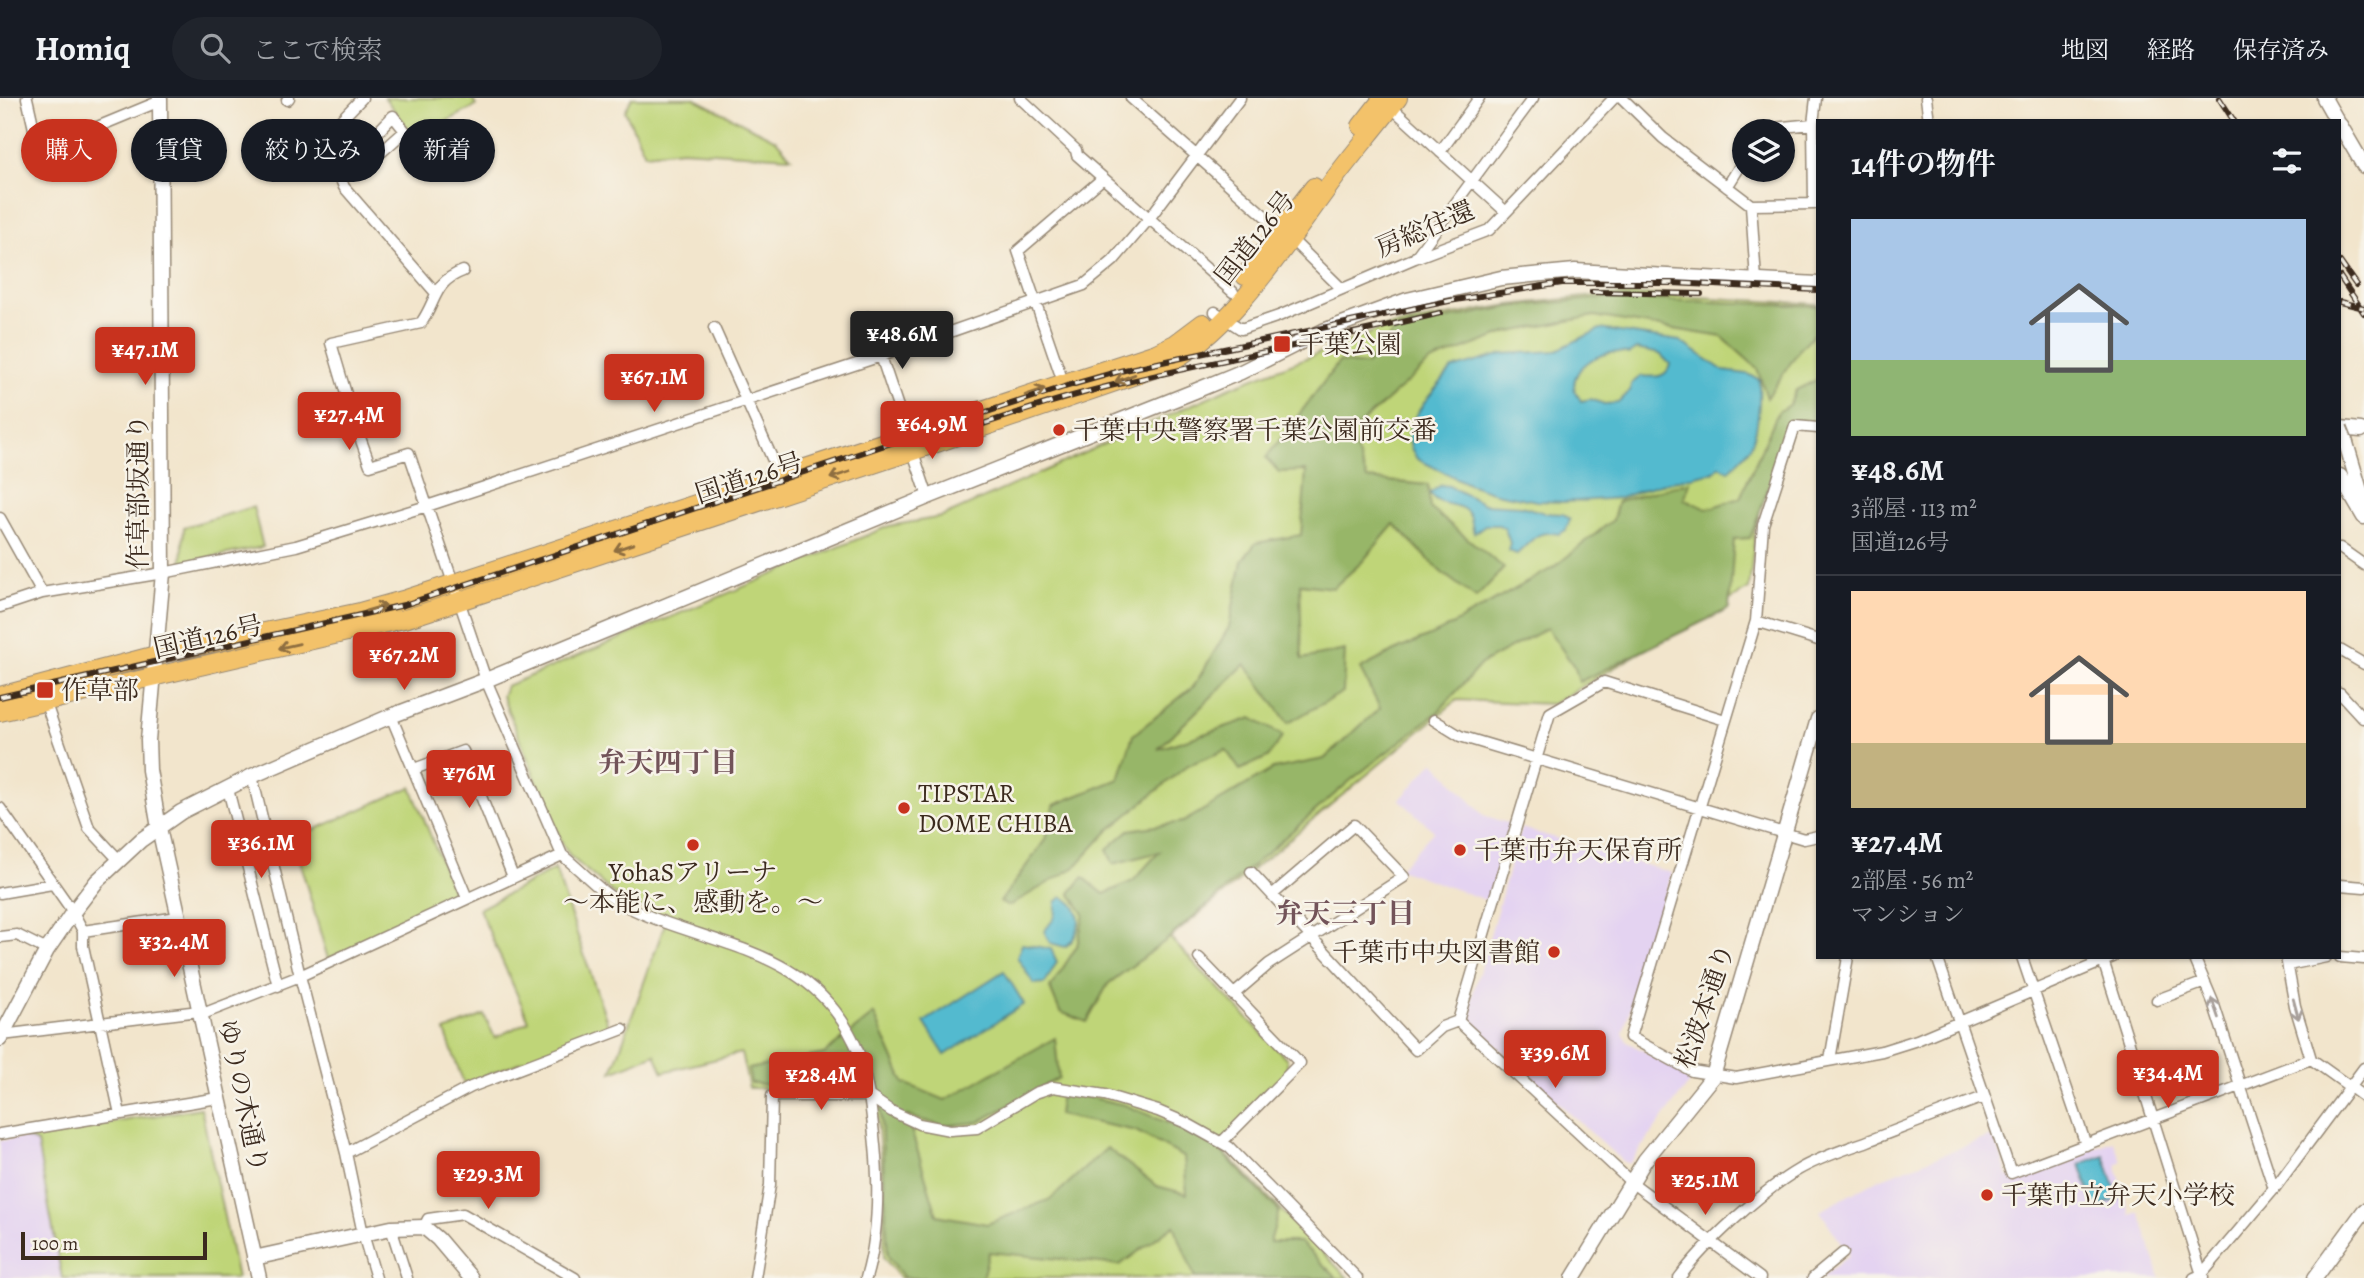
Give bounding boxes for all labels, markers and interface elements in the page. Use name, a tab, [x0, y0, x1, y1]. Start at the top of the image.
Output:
search box	[172, 17, 662, 80]
text: Homiq	[35, 26, 130, 71]
icon: search	[196, 29, 234, 67]
text: ここで検索	[252, 33, 382, 68]
text: 地図	[2061, 34, 2109, 66]
text: 経路	[2147, 34, 2195, 66]
text: 保存済み	[2233, 34, 2329, 66]
chip: 購入	[21, 119, 117, 182]
chip: 賃貸	[131, 119, 227, 182]
chip: 絞り込み	[241, 119, 385, 182]
chip: 新着	[399, 119, 495, 182]
map controls	[1732, 119, 1795, 182]
button: layers	[1732, 119, 1795, 182]
icon: filters	[2268, 142, 2306, 180]
text: 14件の物件	[1851, 144, 1996, 184]
street label: 国道126号	[1207, 183, 1303, 293]
street label: 房総往還	[1370, 193, 1480, 265]
icon: home	[2016, 265, 2142, 391]
pin: ¥48.6M	[845, 312, 959, 371]
text: ¥48.6M	[866, 318, 938, 349]
place label: 千葉公園	[1298, 327, 1402, 362]
pin: ¥47.1M	[88, 328, 202, 387]
text: ¥47.1M	[111, 334, 179, 365]
marker: 千葉公園	[1272, 334, 1292, 354]
pin: ¥67.1M	[597, 354, 711, 414]
text: ¥67.1M	[620, 361, 688, 392]
one-way arrow	[1115, 373, 1137, 385]
one-way arrow	[1023, 385, 1045, 397]
pin: ¥27.4M	[292, 392, 406, 452]
text: ¥27.4M	[314, 399, 384, 430]
pin: ¥64.9M	[875, 402, 989, 461]
text: ¥64.9M	[896, 408, 968, 439]
place label: 千葉中央警察署千葉公園前交番	[1073, 413, 1437, 448]
street label: 作草部坂通り	[121, 414, 156, 570]
marker: 千葉中央警察署千葉公園前交番	[1051, 422, 1067, 438]
street label: 国道126号	[691, 444, 807, 512]
text: ¥48.6M	[1851, 450, 1944, 490]
one-way arrow	[830, 470, 852, 482]
text: 3部屋 · 113 m²	[1851, 493, 1977, 524]
text: 国道126号	[1851, 527, 1949, 558]
one-way arrow	[614, 542, 636, 554]
one-way arrow	[365, 600, 387, 613]
street label: 国道126号	[150, 607, 266, 667]
pin: ¥67.2M	[347, 632, 461, 692]
icon: home	[2016, 637, 2142, 763]
text: ¥67.2M	[369, 639, 439, 670]
one-way arrow	[278, 640, 301, 653]
place label: 作草部	[61, 673, 139, 708]
marker: 作草部	[35, 680, 55, 700]
district label: 弁天四丁目	[598, 744, 738, 782]
pin: ¥76M	[428, 750, 510, 810]
text: ¥76M	[442, 757, 496, 788]
place label: TIPSTAR DOME CHIBA	[918, 776, 1074, 841]
marker: TIPSTAR DOME CHIBA	[896, 800, 912, 816]
pin: ¥36.1M	[204, 820, 318, 880]
text: ¥27.4M	[1851, 822, 1943, 862]
text: ¥36.1M	[227, 827, 295, 858]
place label: 千葉市弁天保育所	[1474, 833, 1682, 868]
marker: YohaSアリーナ ～本能に、感動を。～	[685, 837, 701, 853]
marker: 千葉市弁天保育所	[1452, 842, 1468, 858]
place label: YohaSアリーナ ～本能に、感動を。～	[563, 855, 823, 920]
text: 2部屋 · 56 m²	[1851, 865, 1973, 896]
district label: 弁天三丁目	[1275, 895, 1415, 933]
text: マンション	[1851, 899, 1965, 930]
pin: ¥32.4M	[117, 920, 231, 979]
text: ¥32.4M	[139, 926, 209, 957]
place label: 千葉市中央図書館	[1332, 935, 1540, 970]
street label: 松波本通り	[1667, 939, 1743, 1073]
marker: 千葉市中央図書館	[1546, 944, 1562, 960]
one-way arrow	[2208, 997, 2221, 1019]
one-way arrow	[2290, 997, 2303, 1019]
street label: ゆりの木通り	[210, 1016, 276, 1176]
pin: ¥39.6M	[1498, 1030, 1612, 1090]
text: ¥39.6M	[1520, 1037, 1590, 1068]
pin: ¥34.4M	[2111, 1051, 2225, 1110]
pin: ¥28.4M	[764, 1052, 878, 1112]
text: ¥34.4M	[2133, 1057, 2203, 1088]
text: ¥28.4M	[785, 1059, 857, 1090]
pin: ¥29.3M	[431, 1152, 545, 1211]
text: ¥29.3M	[453, 1158, 523, 1189]
pin: ¥25.1M	[1648, 1158, 1762, 1217]
text: ¥25.1M	[1671, 1164, 1739, 1195]
place label: 千葉市立弁天小学校	[2001, 1178, 2235, 1213]
marker: 千葉市立弁天小学校	[1979, 1187, 1995, 1203]
scale bar	[21, 1229, 206, 1261]
text: 100 m	[32, 1231, 78, 1257]

